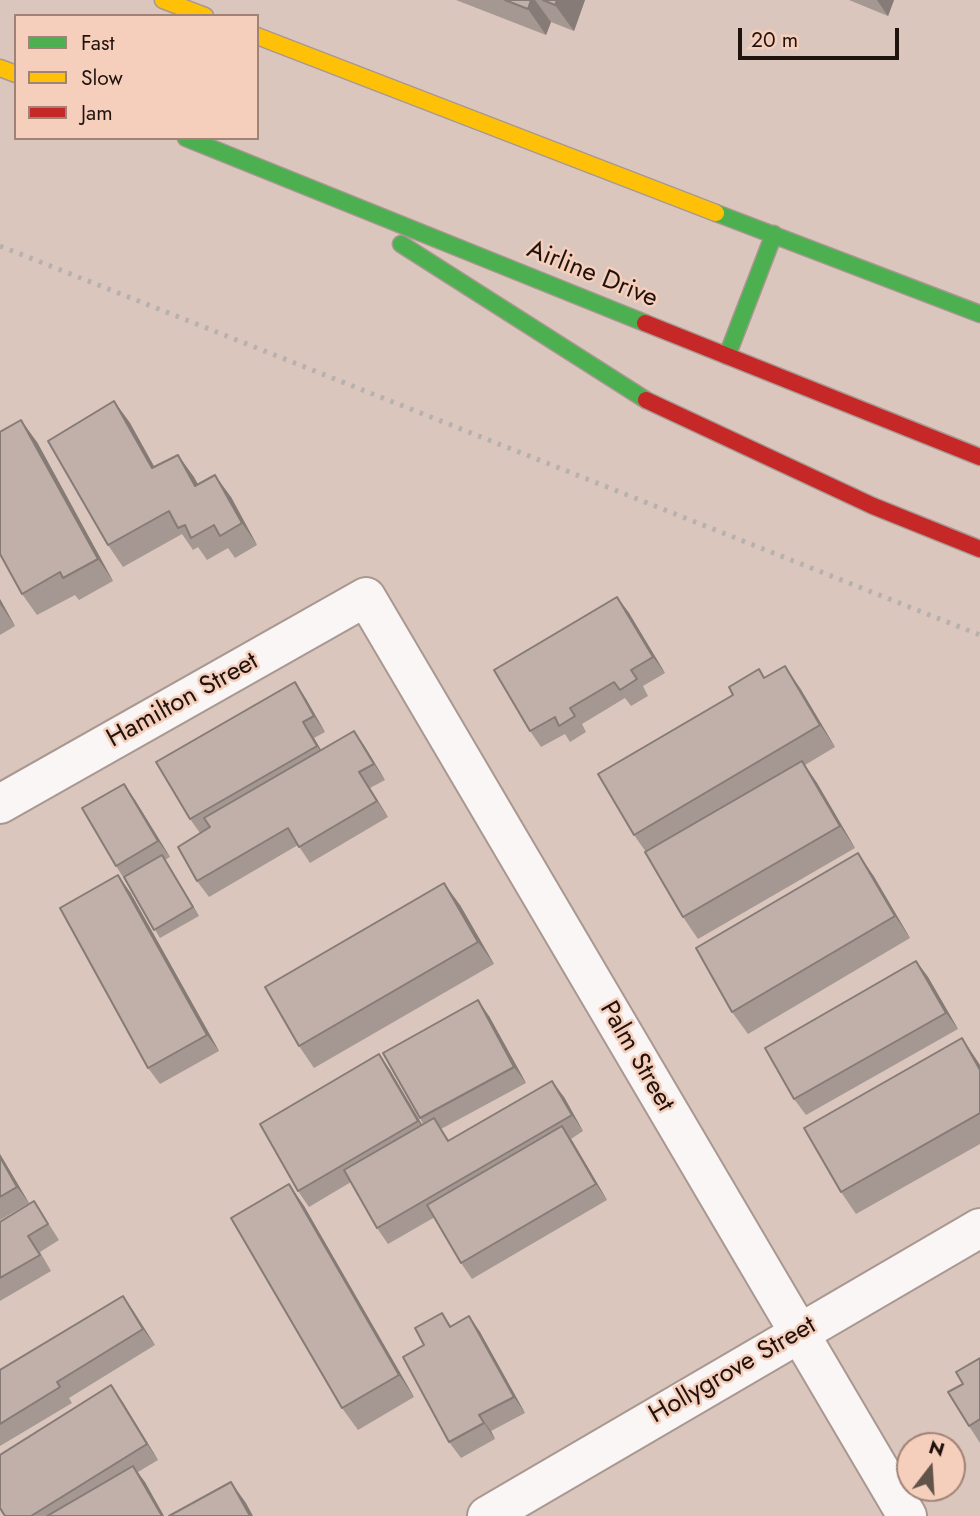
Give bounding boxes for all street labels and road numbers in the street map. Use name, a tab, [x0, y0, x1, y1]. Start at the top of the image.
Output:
street label: Airline Drive	[522, 235, 662, 315]
street label: Hamilton Street	[102, 647, 264, 755]
street label: Palm Street	[592, 996, 680, 1118]
street label: Hollygrove Street	[644, 1311, 822, 1431]

